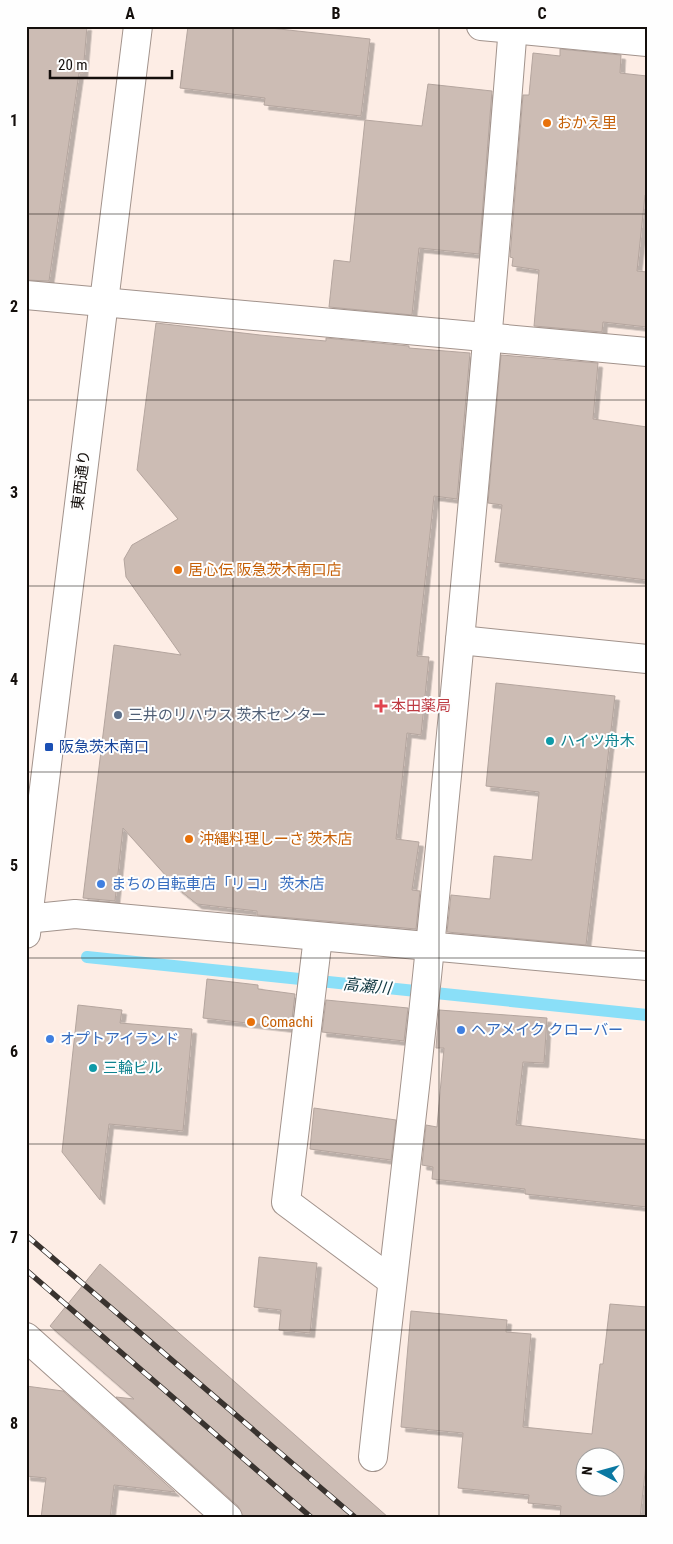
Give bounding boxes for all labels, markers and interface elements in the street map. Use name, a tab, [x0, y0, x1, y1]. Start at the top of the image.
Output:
text: A	[125, 4, 135, 23]
text: B	[332, 4, 341, 23]
text: C	[537, 4, 547, 23]
scale bar	[50, 48, 172, 80]
text: 20 m	[58, 56, 88, 74]
text: 1	[10, 111, 18, 130]
place label: おかえ里	[557, 114, 617, 132]
marker: おかえ里	[541, 117, 553, 129]
text: 2	[10, 297, 18, 316]
street label: 東西通り	[68, 449, 94, 511]
text: 3	[10, 483, 18, 502]
place label: 居心伝 阪急茨木南口店	[188, 561, 341, 579]
marker: 居心伝 阪急茨木南口店	[172, 564, 184, 576]
text: 4	[10, 670, 18, 689]
place label: 本田薬局	[391, 697, 451, 715]
marker: 本田薬局	[375, 700, 387, 712]
place label: 三井のリハウス 茨木センター	[128, 706, 326, 724]
marker: 三井のリハウス 茨木センター	[112, 709, 124, 721]
place label: ハイツ舟木	[560, 732, 635, 750]
marker: ハイツ舟木	[544, 735, 556, 747]
place label: 阪急茨木南口	[59, 738, 149, 756]
marker: 阪急茨木南口	[43, 741, 55, 753]
place label: 沖縄料理しーさ 茨木店	[199, 830, 352, 848]
marker: 沖縄料理しーさ 茨木店	[183, 833, 195, 845]
text: 5	[10, 856, 18, 875]
place label: まちの自転車店「リコ」 茨木店	[111, 875, 324, 893]
marker: まちの自転車店「リコ」 茨木店	[95, 878, 107, 890]
water label: 高瀬川	[342, 974, 394, 998]
place label: Comachi	[261, 1013, 313, 1031]
marker: Comachi	[245, 1016, 257, 1028]
place label: ヘアメイク クローバー	[471, 1021, 623, 1039]
marker: ヘアメイク クローバー	[455, 1024, 467, 1036]
place label: オプトアイランド	[60, 1030, 179, 1048]
marker: オプトアイランド	[44, 1033, 56, 1045]
text: 6	[10, 1042, 18, 1061]
place label: 三輪ビル	[103, 1059, 163, 1077]
marker: 三輪ビル	[87, 1062, 99, 1074]
text: 7	[10, 1228, 18, 1247]
text: 8	[10, 1414, 18, 1433]
north arrow	[576, 1446, 626, 1496]
text: N	[579, 1466, 595, 1476]

